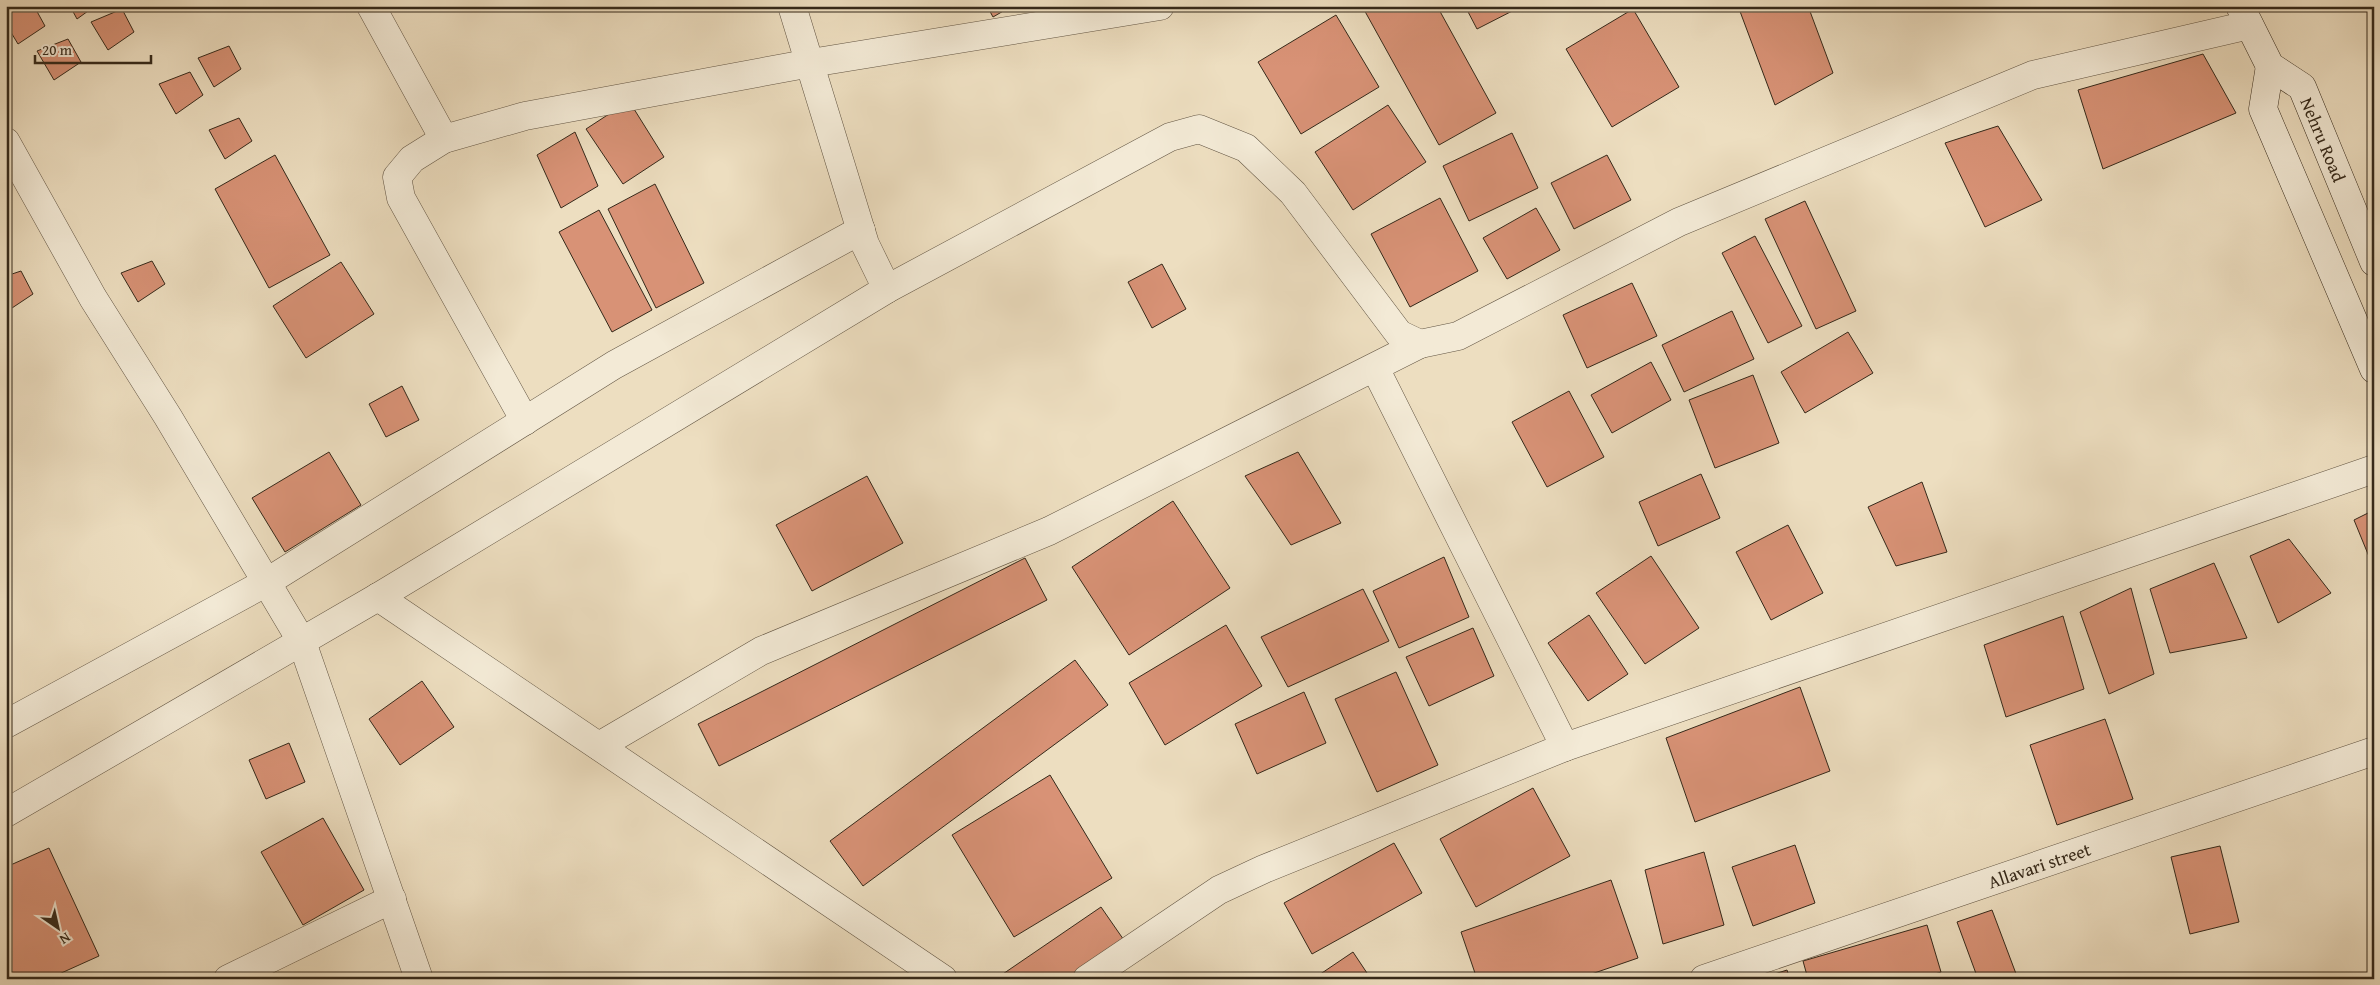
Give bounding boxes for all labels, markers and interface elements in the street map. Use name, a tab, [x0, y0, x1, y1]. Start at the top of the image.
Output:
scale bar	[35, 32, 151, 64]
text: 20 m	[42, 39, 73, 60]
street label: Nehru Road	[2294, 93, 2353, 186]
street label: Allavari street	[1984, 835, 2095, 895]
north arrow	[32, 902, 82, 952]
text: N	[55, 928, 75, 950]

